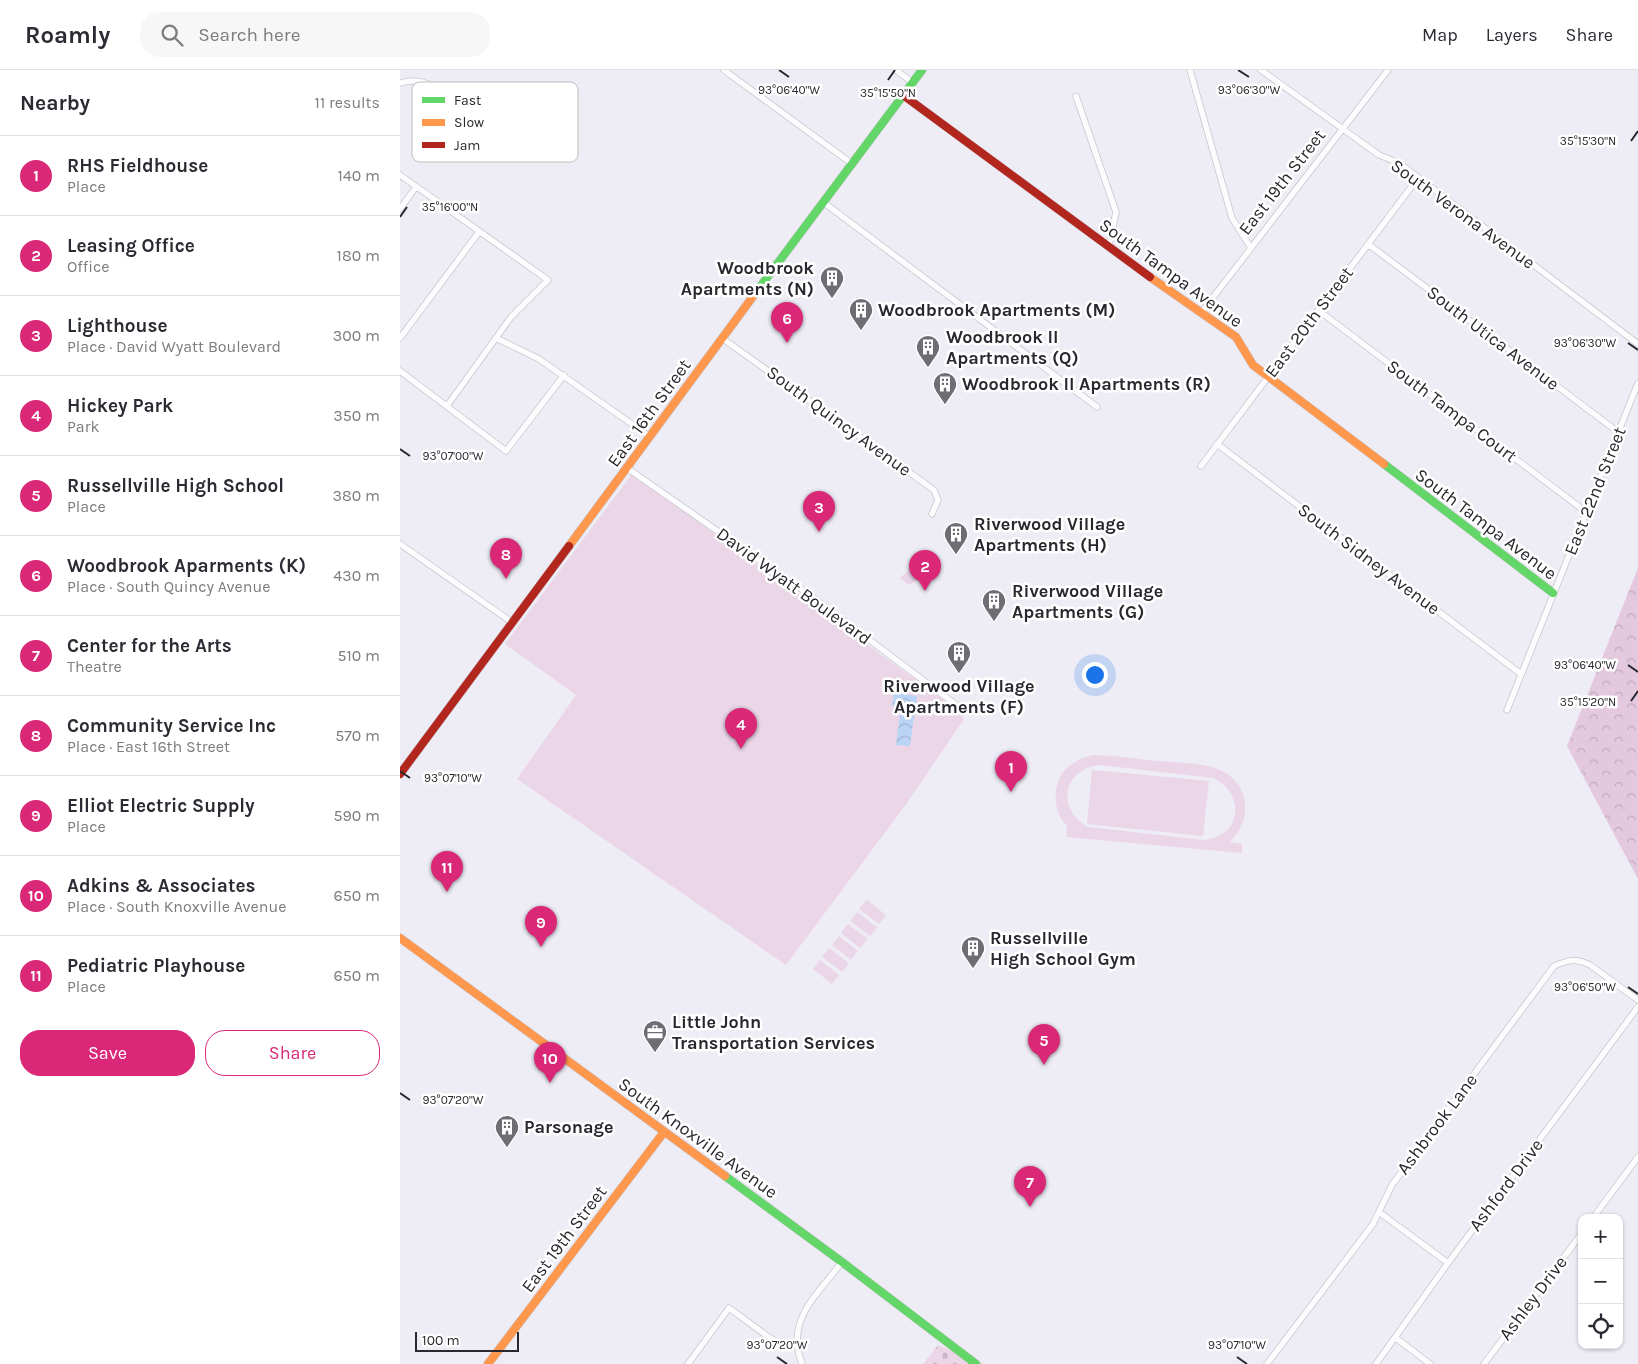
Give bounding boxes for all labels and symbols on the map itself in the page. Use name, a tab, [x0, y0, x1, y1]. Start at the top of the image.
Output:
legend	[412, 82, 578, 162]
text: 93°06'40"W	[758, 83, 820, 97]
text: 93°06'30"W	[1218, 83, 1280, 97]
text: 35°15'50"N	[860, 86, 916, 100]
text: Fast	[454, 92, 481, 109]
text: Slow	[454, 114, 484, 131]
street label: East 19th Street	[1234, 125, 1330, 239]
text: 35°15'30"N	[1560, 134, 1616, 148]
text: Jam	[454, 137, 480, 154]
street label: South Verona Avenue	[1387, 154, 1539, 274]
text: 35°16'00"N	[422, 200, 478, 214]
street label: South Tampa Avenue	[1095, 214, 1247, 332]
place label: Woodbrook Apartments (N)	[681, 257, 814, 300]
street label: East 20th Street	[1260, 262, 1358, 382]
building icon: Woodbrook Apartments (N)	[819, 265, 845, 299]
street label: South Utica Avenue	[1422, 281, 1564, 395]
building icon: Woodbrook Apartments (M)	[848, 297, 874, 331]
place label: Woodbrook Apartments (M)	[878, 299, 1115, 321]
pin: 6	[771, 302, 803, 343]
place label: Woodbrook II Apartments (Q)	[946, 326, 1079, 369]
building icon: Woodbrook II Apartments (Q)	[915, 334, 941, 368]
text: 93°06'30"W	[1554, 336, 1616, 350]
street label: East 16th Street	[602, 355, 696, 471]
street label: South Tampa Court	[1382, 355, 1522, 467]
street label: South Quincy Avenue	[762, 361, 916, 481]
building icon: Woodbrook II Apartments (R)	[932, 371, 958, 405]
place label: Woodbrook II Apartments (R)	[962, 373, 1211, 395]
street label: East 22nd Street	[1559, 423, 1631, 558]
text: 93°07'00"W	[422, 449, 484, 463]
street label: South Tampa Avenue	[1411, 464, 1561, 584]
pin: 3	[803, 491, 835, 532]
street label: South Sidney Avenue	[1294, 498, 1444, 620]
place label: Riverwood Village Apartments (H)	[974, 513, 1125, 556]
building icon: Riverwood Village Apartments (H)	[943, 521, 969, 555]
street label: David Wyatt Boulevard	[712, 523, 876, 649]
pin: 8	[490, 538, 522, 579]
pin: 2	[909, 550, 941, 591]
place label: Riverwood Village Apartments (G)	[1012, 580, 1163, 623]
building icon: Riverwood Village Apartments (G)	[981, 588, 1007, 622]
building icon: Riverwood Village Apartments (F)	[946, 640, 972, 674]
text: 93°06'40"W	[1554, 658, 1616, 672]
your location	[1082, 662, 1108, 688]
place label: Riverwood Village Apartments (F)	[883, 675, 1035, 718]
text: 35°15'20"N	[1560, 695, 1616, 709]
pin: 4	[725, 708, 757, 749]
pin: 1	[995, 751, 1027, 792]
text: 93°07'10"W	[424, 771, 482, 785]
pin: 11	[431, 851, 463, 892]
pin: 9	[525, 906, 557, 947]
place label: Russellville High School Gym	[990, 927, 1136, 970]
building icon: Russellville High School Gym	[960, 935, 986, 969]
text: 93°06'50"W	[1554, 980, 1616, 994]
place label: Little John Transportation Services	[672, 1011, 875, 1054]
office icon: Little John Transportation Services	[642, 1019, 668, 1053]
pin: 5	[1028, 1024, 1060, 1065]
pin: 10	[534, 1042, 566, 1083]
street label: Ashbrook Lane	[1392, 1069, 1482, 1179]
street label: South Knoxville Avenue	[614, 1073, 782, 1203]
text: 93°07'20"W	[423, 1093, 484, 1107]
building icon: Parsonage	[494, 1114, 520, 1148]
place label: Parsonage	[524, 1116, 614, 1138]
street label: Ashford Drive	[1464, 1134, 1548, 1236]
pin: 7	[1014, 1166, 1046, 1207]
street label: East 19th Street	[517, 1181, 612, 1297]
street label: Ashley Drive	[1494, 1252, 1572, 1344]
scale bar	[415, 1329, 519, 1352]
text: 93°07'20"W	[747, 1338, 808, 1352]
text: 93°07'10"W	[1208, 1338, 1266, 1352]

